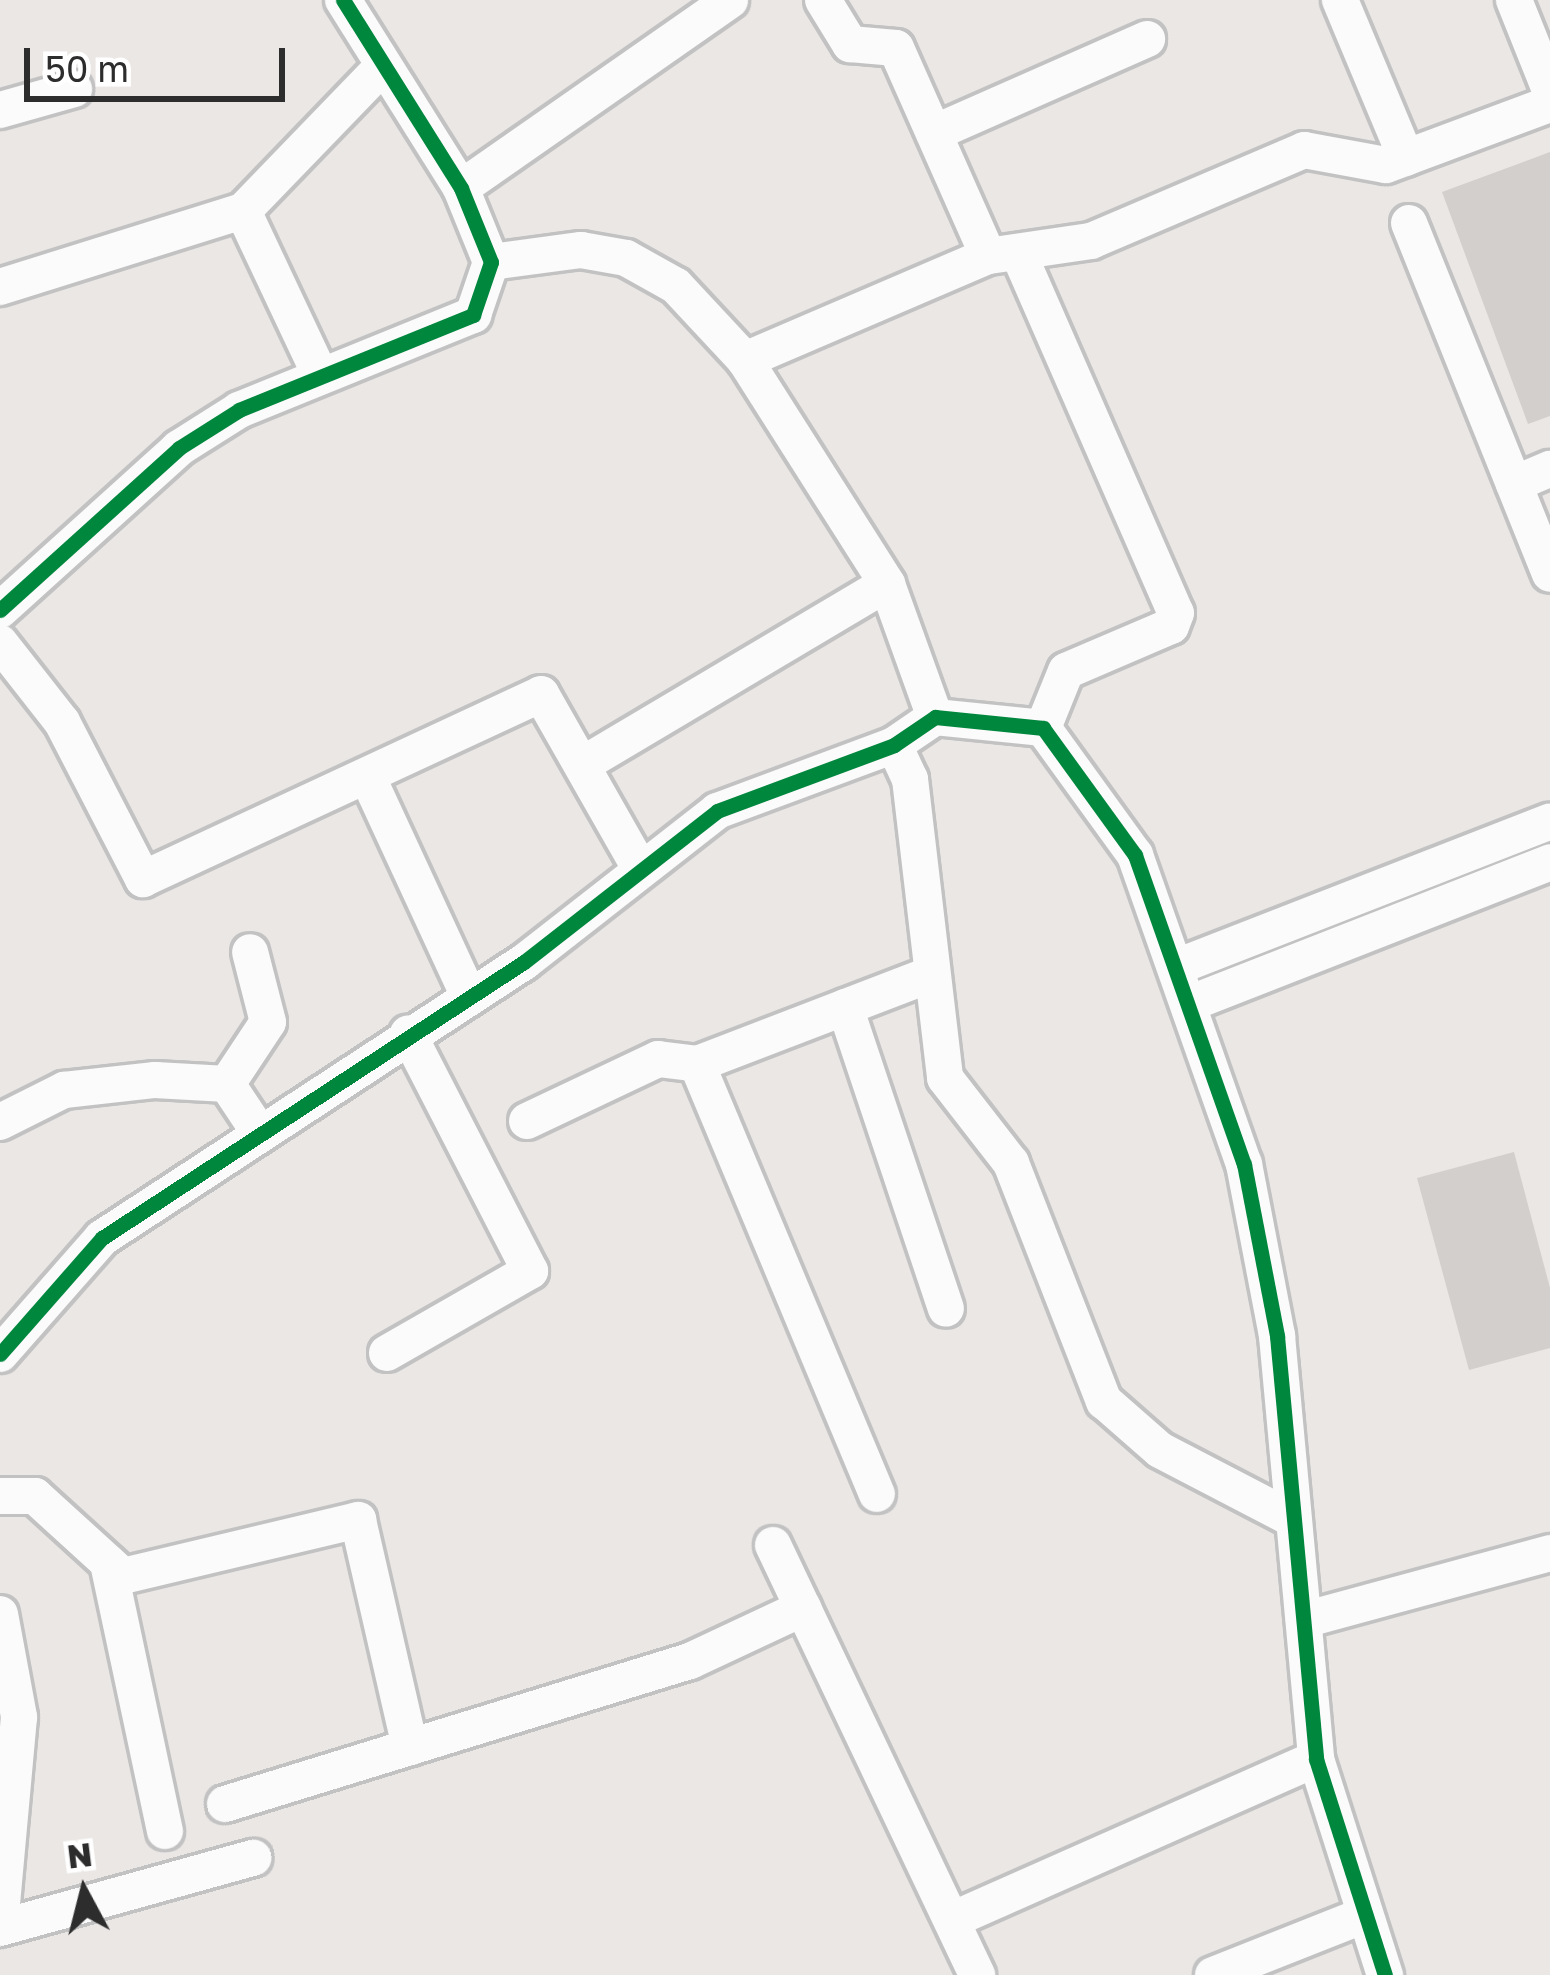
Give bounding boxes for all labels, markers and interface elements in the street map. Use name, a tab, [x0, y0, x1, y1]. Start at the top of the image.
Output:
scale bar	[30, 24, 291, 98]
text: 50 m	[45, 47, 129, 90]
north arrow	[24, 1831, 144, 1951]
text: N	[65, 1834, 94, 1876]

